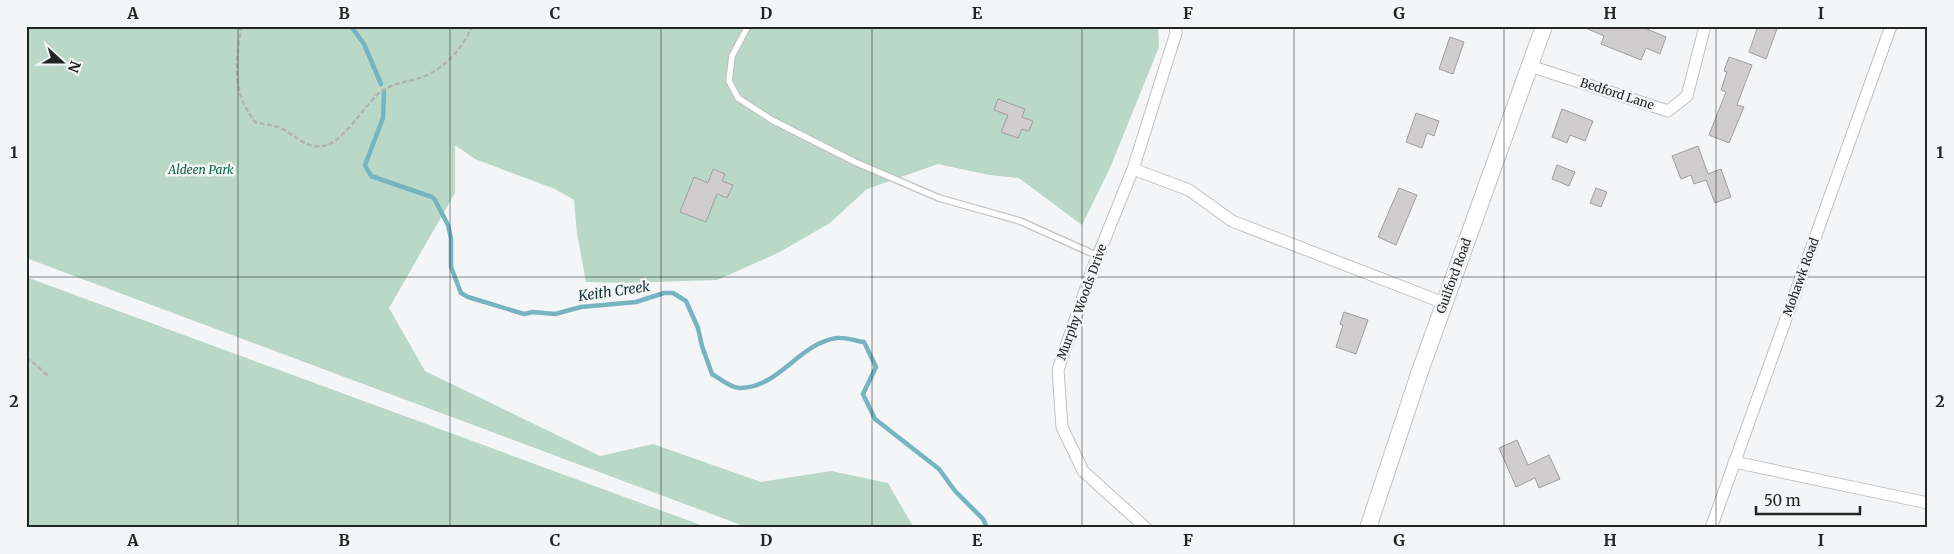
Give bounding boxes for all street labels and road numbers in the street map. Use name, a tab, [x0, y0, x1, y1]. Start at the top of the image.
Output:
street label: Bedford Lane	[1578, 75, 1656, 113]
street label: Mohawk Road	[1779, 235, 1822, 318]
street label: Guilford Road	[1433, 236, 1474, 316]
street label: Murphy Woods Drive	[1054, 242, 1109, 362]

